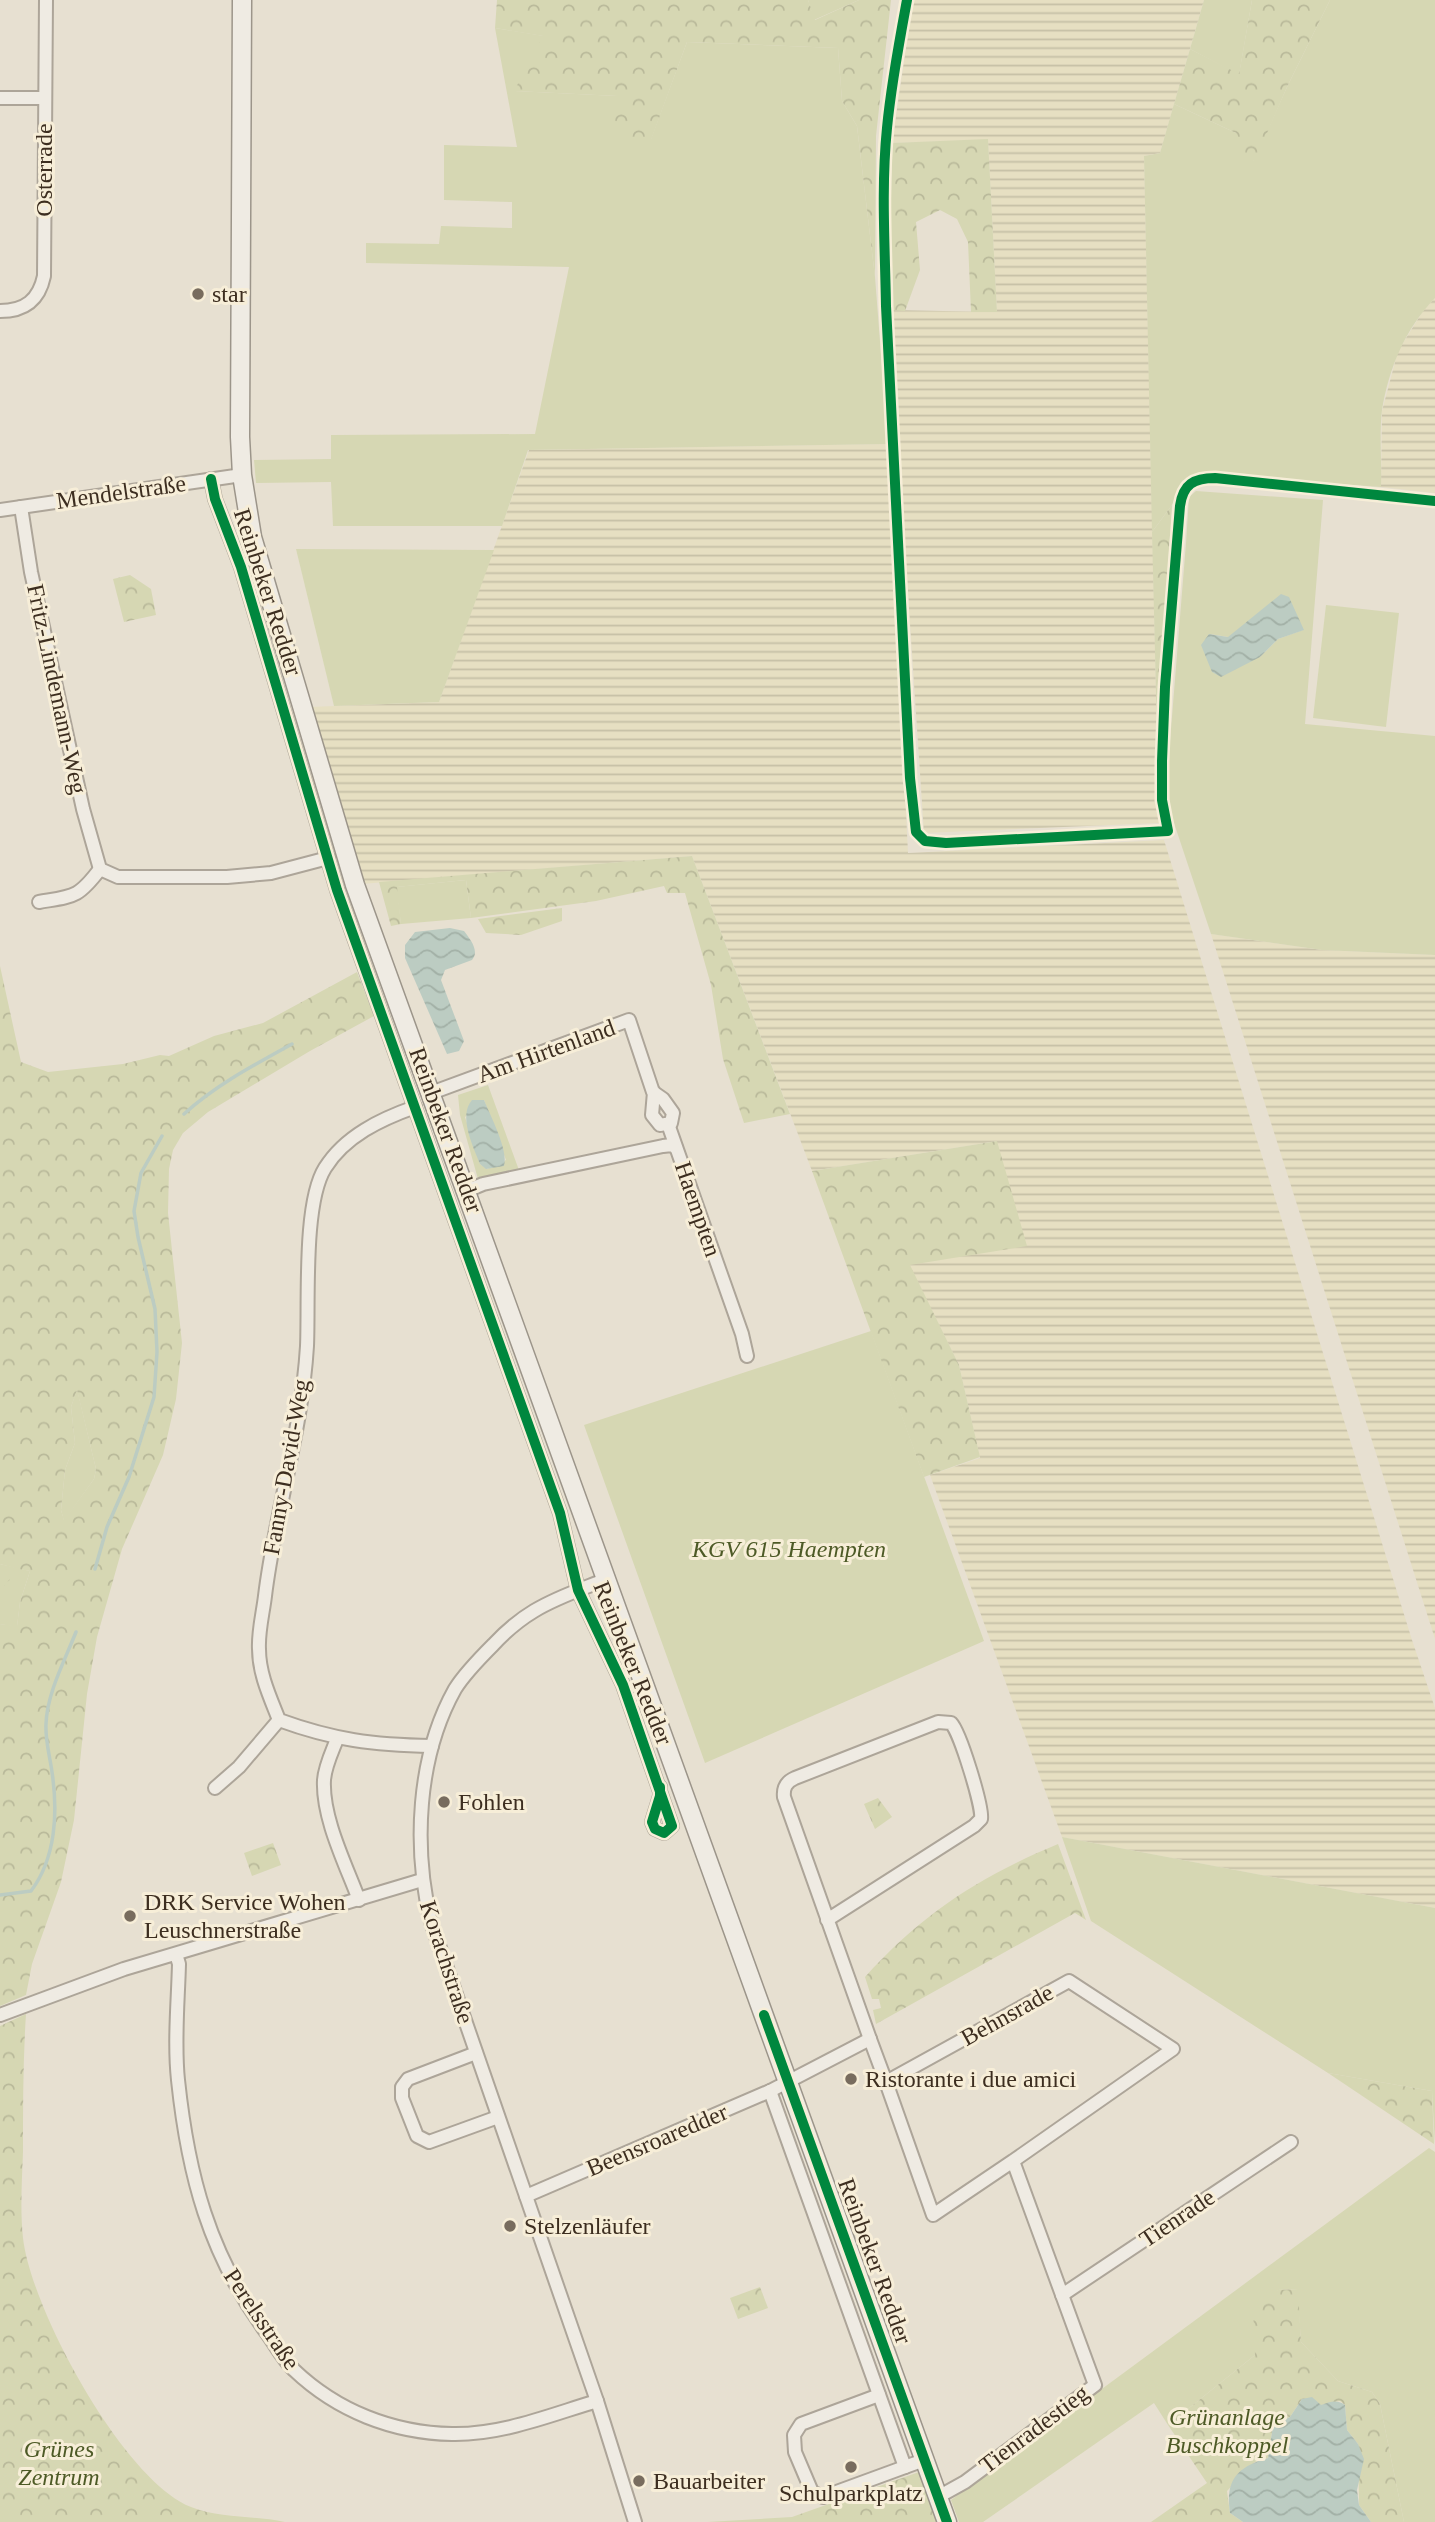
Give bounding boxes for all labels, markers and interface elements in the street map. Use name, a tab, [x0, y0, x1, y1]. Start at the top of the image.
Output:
street label: Osterrade	[31, 123, 57, 217]
place label: star	[212, 281, 247, 307]
marker: star	[190, 286, 206, 302]
street label: Mendelstraße	[55, 470, 187, 514]
street label: Reinbeker Redder	[229, 505, 307, 679]
street label: Fritz-Lindemann-Weg	[22, 582, 92, 796]
street label: Am Hirtenland	[474, 1014, 618, 1088]
street label: Reinbeker Redder	[404, 1044, 488, 1216]
street label: Haempten	[670, 1158, 726, 1260]
street label: Fanny-David-Weg	[258, 1377, 314, 1557]
park label: KGV 615 Haempten	[691, 1536, 886, 1562]
street label: Reinbeker Redder	[588, 1577, 678, 1749]
place label: Fohlen	[458, 1789, 525, 1815]
marker: Fohlen	[436, 1794, 452, 1810]
place label: DRK Service Wohen Leuschnerstraße	[144, 1889, 346, 1943]
street label: Korachstraße	[415, 1897, 479, 2027]
marker: DRK Service Wohen Leuschnerstraße	[122, 1908, 138, 1924]
street label: Behnsrade	[956, 1979, 1058, 2051]
place label: Ristorante i due amici	[865, 2066, 1077, 2092]
marker: Ristorante i due amici	[843, 2071, 859, 2087]
street label: Beensroaredder	[583, 2099, 731, 2181]
street label: Reinbeker Redder	[833, 2175, 917, 2347]
street label: Tienrade	[1135, 2184, 1219, 2252]
place label: Stelzenläufer	[524, 2213, 651, 2239]
marker: Stelzenläufer	[502, 2218, 518, 2234]
street label: Perelsstraße	[219, 2264, 305, 2374]
street label: Tienradestieg	[974, 2380, 1094, 2478]
park label: Grünanlage Buschkoppel	[1166, 2404, 1289, 2458]
park label: Grünes Zentrum	[18, 2436, 100, 2490]
marker: Schulparkplatz	[843, 2459, 859, 2475]
place label: Bauarbeiter	[653, 2468, 765, 2494]
marker: Bauarbeiter	[631, 2473, 647, 2489]
place label: Schulparkplatz	[779, 2480, 923, 2506]

